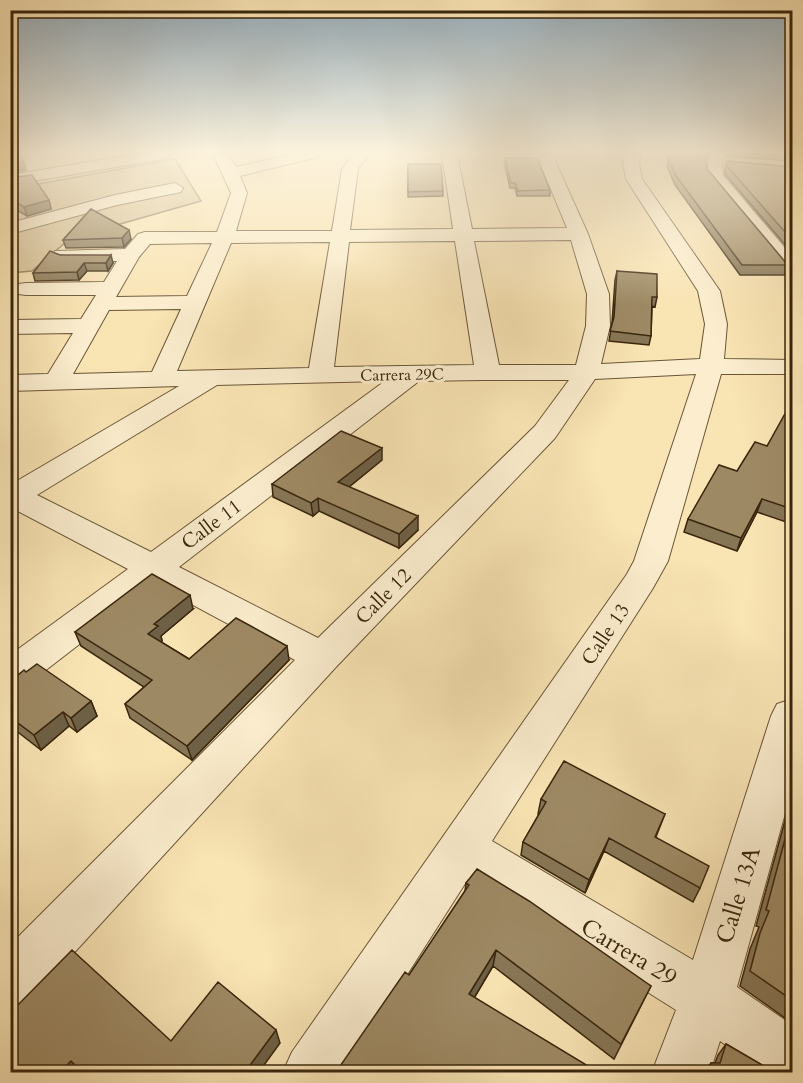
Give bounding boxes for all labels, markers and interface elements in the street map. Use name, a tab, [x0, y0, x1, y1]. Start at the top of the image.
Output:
street label: Carrera 29C	[360, 363, 444, 387]
street label: Calle 11	[176, 493, 247, 556]
street label: Calle 12	[349, 562, 417, 630]
street label: Calle 13	[575, 598, 636, 670]
street label: Calle 13A	[708, 842, 769, 948]
street label: Carrera 29	[574, 911, 683, 994]

